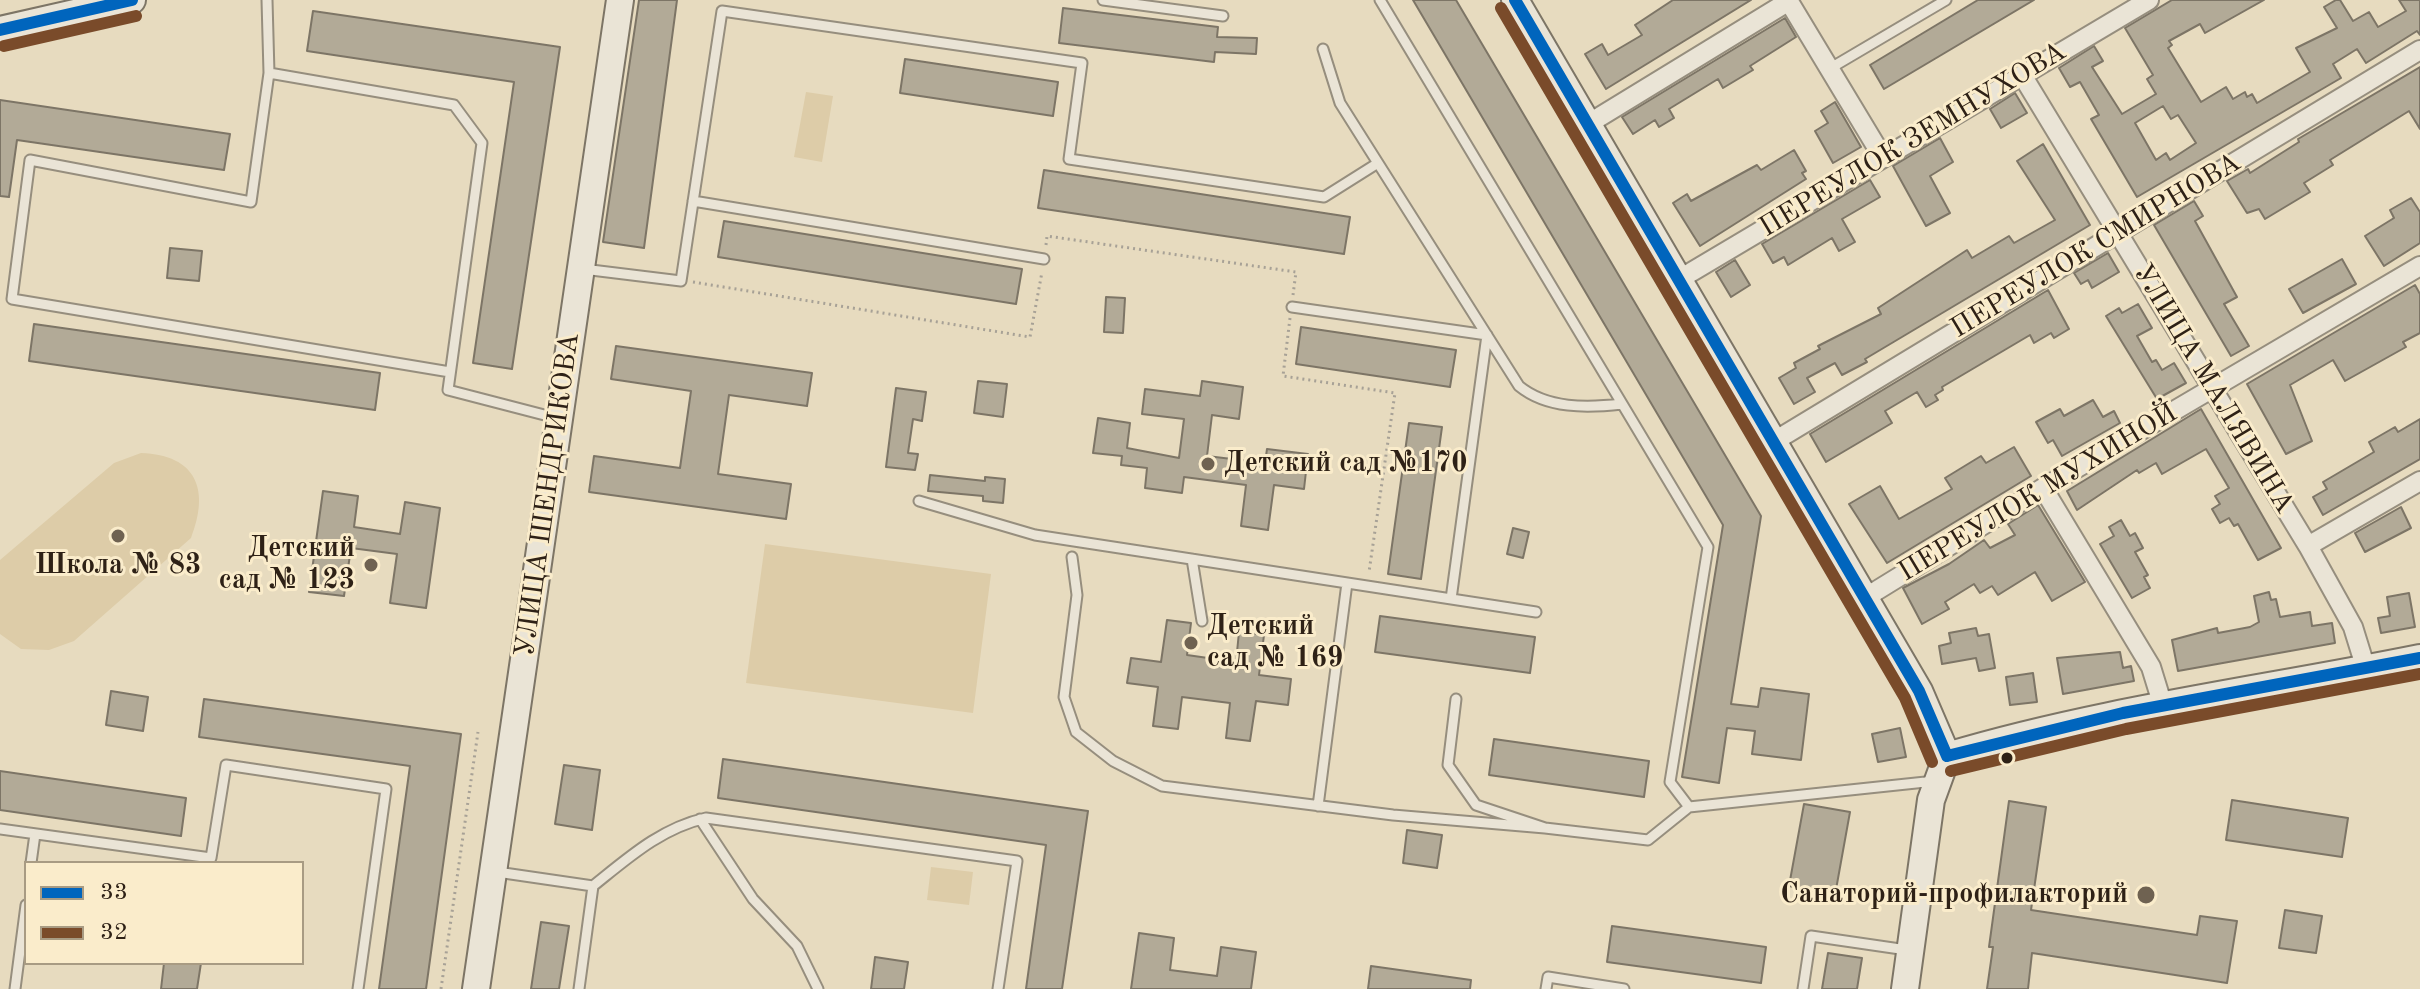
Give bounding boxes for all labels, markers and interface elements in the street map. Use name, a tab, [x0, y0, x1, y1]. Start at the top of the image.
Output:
street label: ПЕРЕУЛОК ЗЕМНУХОВА	[1754, 35, 2072, 245]
street label: ПЕРЕУЛОК СМИРНОВА	[1945, 146, 2247, 346]
street label: УЛИЦА МАЛЯВИНА	[2125, 258, 2301, 520]
street label: УЛИЦА ШЕНДРИКОВА	[509, 331, 587, 659]
street label: ПЕРЕУЛОК МУХИНОЙ	[1892, 396, 2184, 590]
place label: Детский сад №170	[1224, 447, 1467, 481]
marker: Детский сад №170	[1199, 455, 1217, 473]
marker: Школа № 83	[109, 527, 127, 545]
place label: Детский сад № 123	[219, 532, 355, 598]
place label: Школа № 83	[35, 549, 201, 583]
marker: Детский сад № 123	[362, 556, 380, 574]
place label: Детский сад № 169	[1207, 610, 1343, 676]
marker: Детский сад № 169	[1182, 634, 1200, 652]
unlabelled marker	[1999, 750, 2015, 766]
legend	[24, 861, 304, 965]
place label: Cанаторий-профилакторий	[1780, 878, 2128, 912]
text: 33	[100, 881, 128, 905]
marker: Cанаторий-профилакторий	[2135, 884, 2157, 906]
text: 32	[100, 921, 128, 945]

